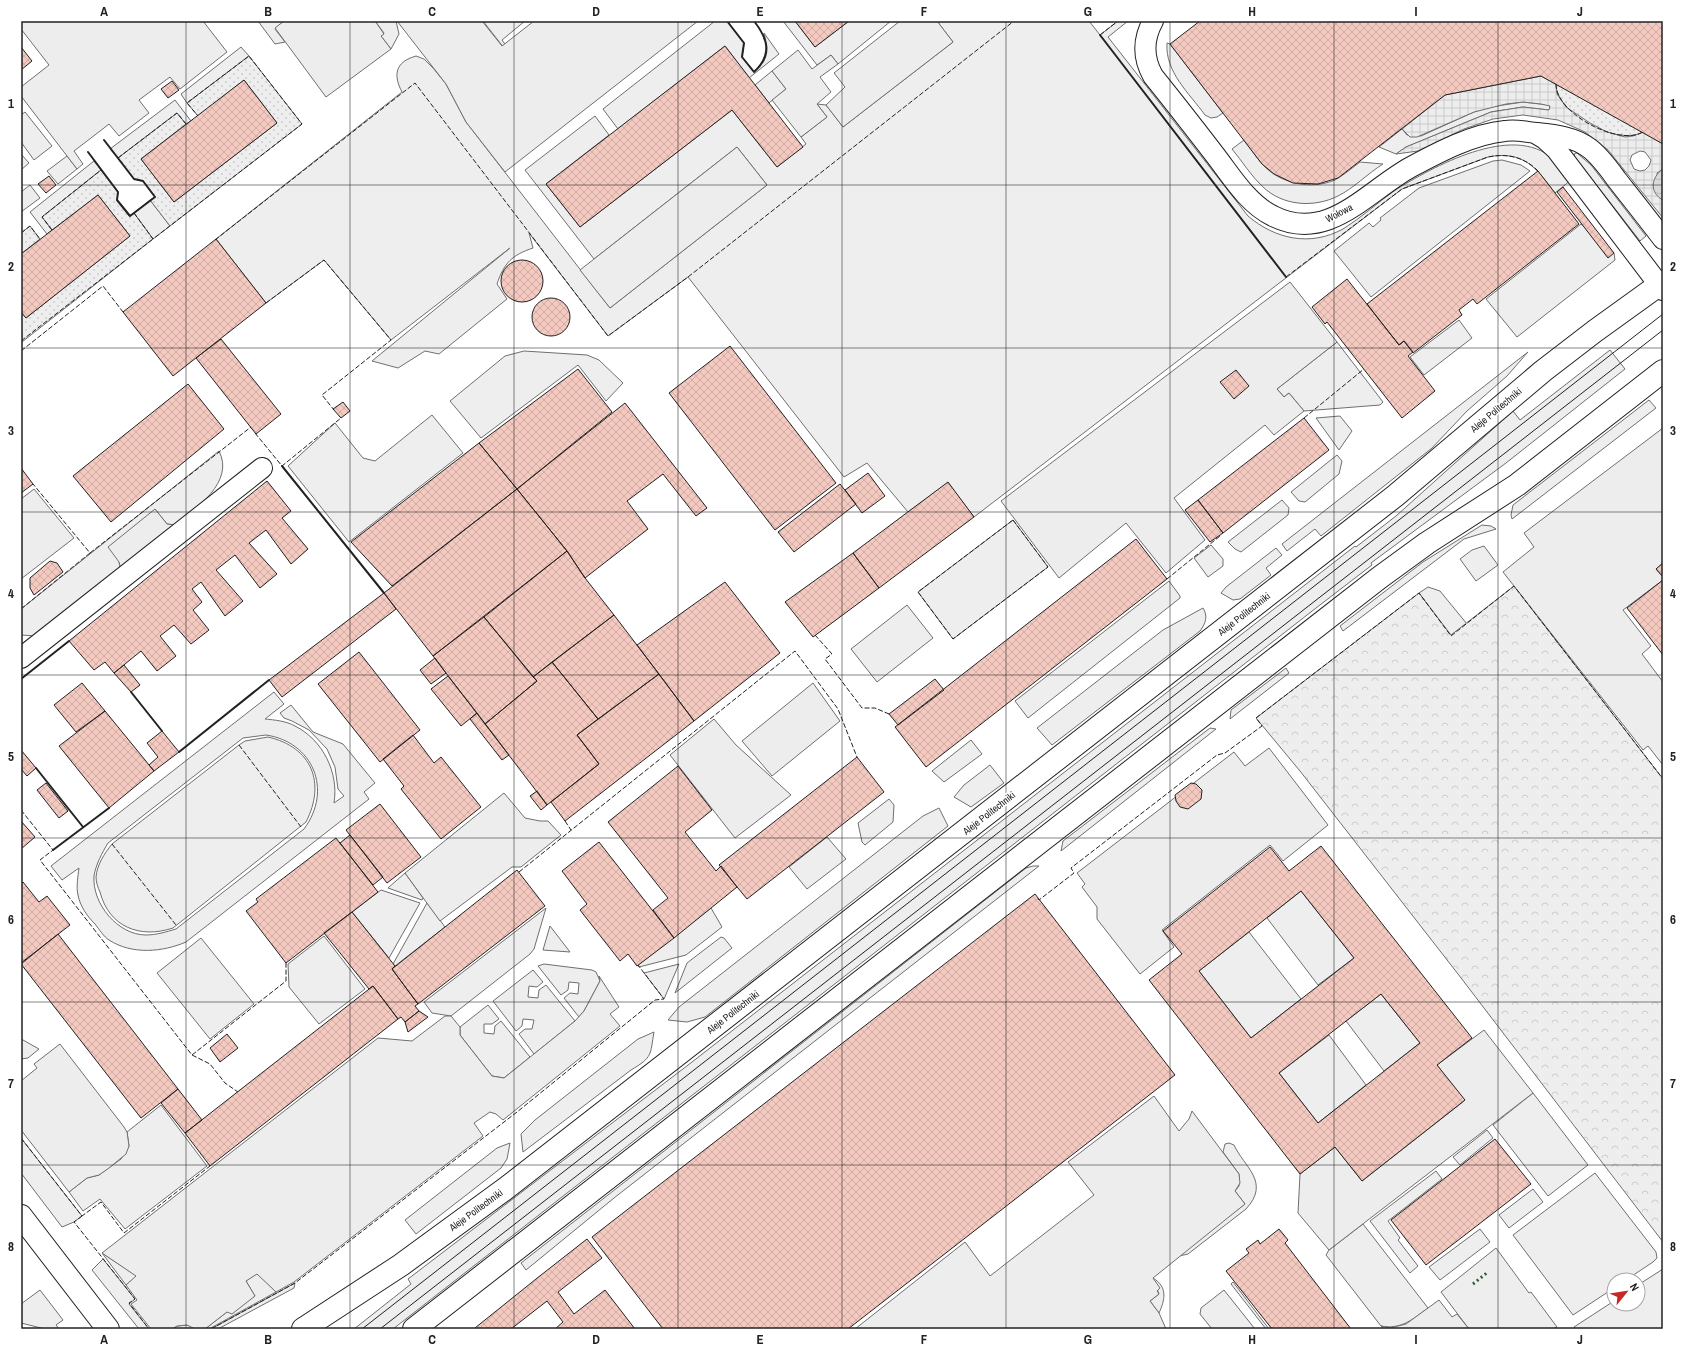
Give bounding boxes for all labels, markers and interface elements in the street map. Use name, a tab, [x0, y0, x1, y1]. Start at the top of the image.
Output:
text: A	[100, 3, 108, 20]
text: B	[264, 3, 272, 20]
text: C	[428, 3, 436, 20]
text: D	[592, 3, 600, 20]
text: E	[756, 3, 764, 20]
text: F	[921, 3, 928, 20]
text: G	[1084, 3, 1092, 20]
text: H	[1248, 3, 1256, 20]
text: I	[1415, 3, 1418, 20]
text: J	[1577, 3, 1583, 20]
text: 1	[8, 95, 14, 112]
text: 1	[1670, 95, 1676, 112]
street label: Wołowa	[1323, 200, 1355, 225]
text: 2	[8, 258, 14, 275]
text: 2	[1670, 258, 1676, 275]
street label: Aleje Politechniki	[1467, 385, 1524, 436]
text: 3	[8, 422, 14, 439]
text: 3	[1670, 422, 1676, 439]
text: 4	[8, 585, 14, 602]
text: 4	[1670, 585, 1676, 602]
street label: Aleje Politechniki	[1214, 589, 1273, 639]
text: 5	[8, 748, 14, 765]
text: 5	[1670, 748, 1676, 765]
street label: Aleje Politechniki	[959, 788, 1018, 838]
text: 6	[8, 911, 14, 928]
text: 6	[1670, 911, 1676, 928]
street label: Aleje Politechniki	[703, 987, 762, 1037]
text: 7	[8, 1075, 14, 1092]
text: 7	[1670, 1075, 1676, 1092]
street label: Aleje Politechniki	[446, 1186, 505, 1234]
text: 8	[8, 1238, 14, 1255]
text: 8	[1670, 1238, 1676, 1255]
north arrow	[1606, 1272, 1646, 1312]
text: N	[1627, 1281, 1642, 1293]
text: A	[100, 1331, 108, 1348]
text: B	[264, 1331, 272, 1348]
text: C	[428, 1331, 436, 1348]
text: D	[592, 1331, 600, 1348]
text: E	[756, 1331, 764, 1348]
text: F	[921, 1331, 928, 1348]
text: G	[1084, 1331, 1092, 1348]
text: H	[1248, 1331, 1256, 1348]
text: I	[1415, 1331, 1418, 1348]
text: J	[1577, 1331, 1583, 1348]

